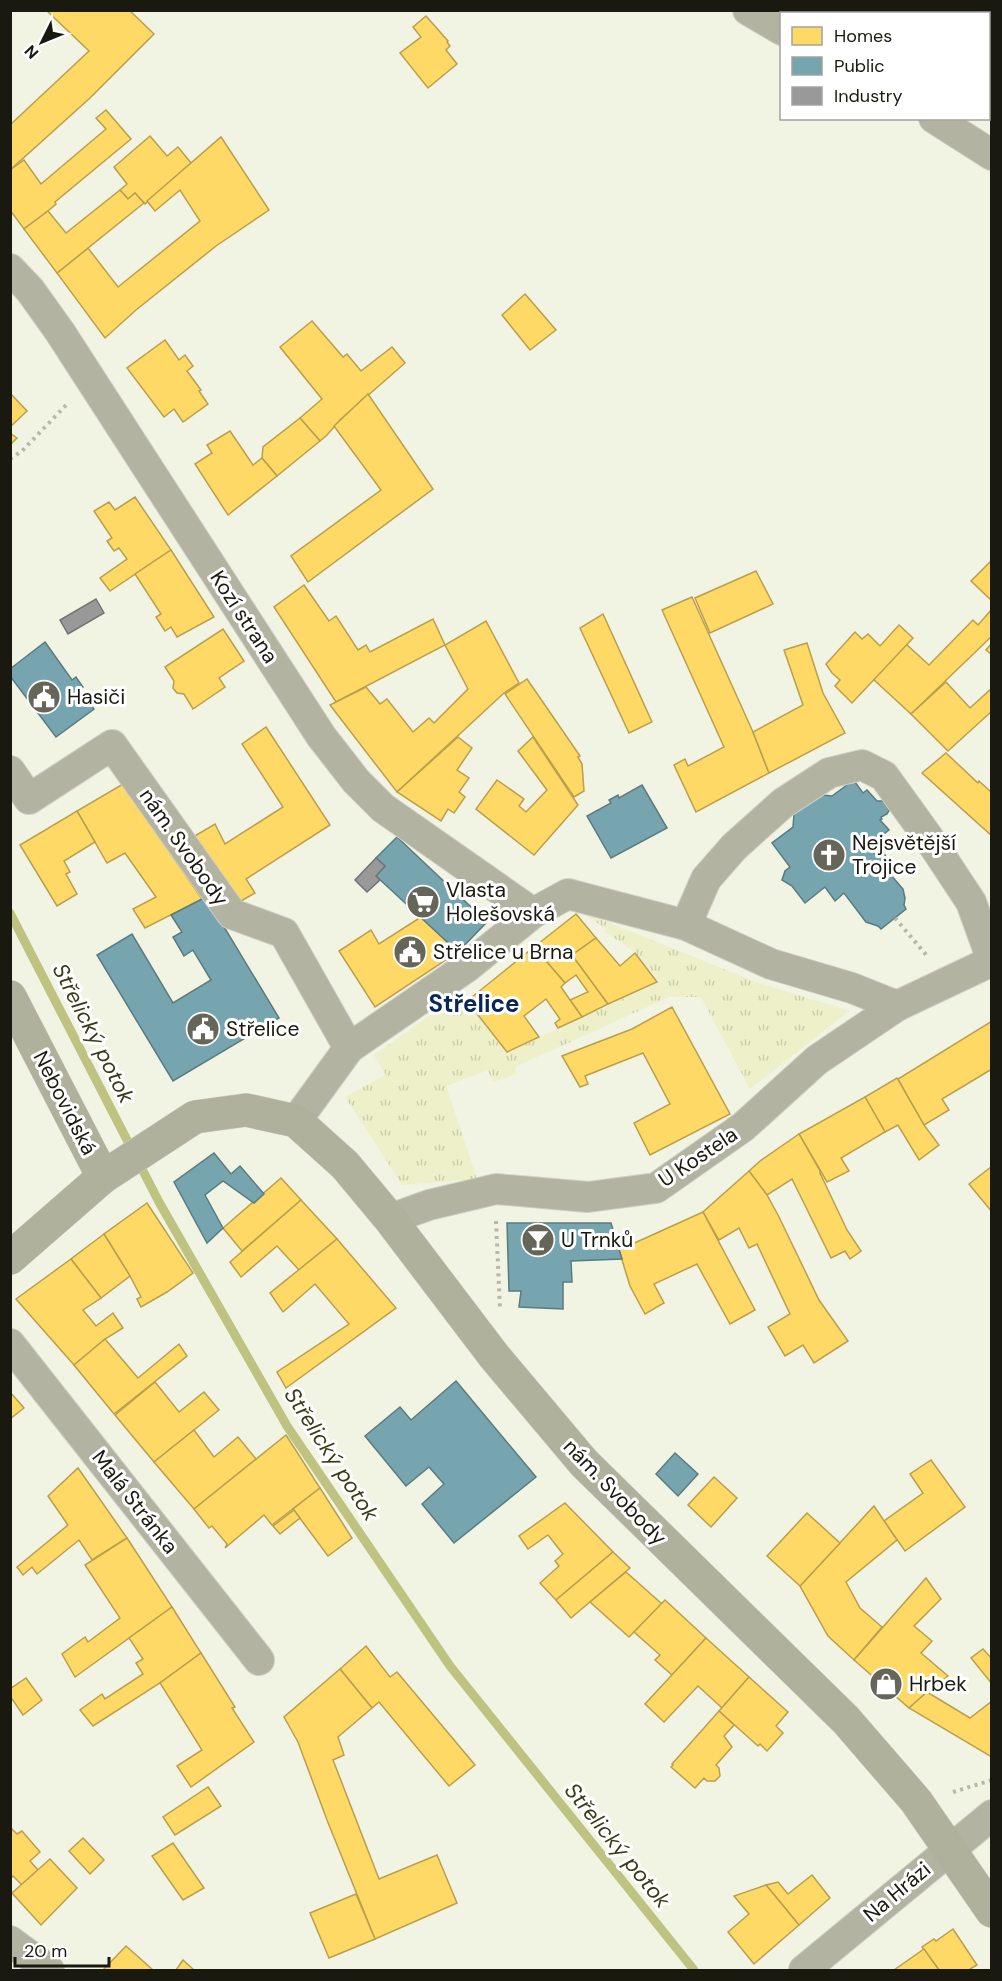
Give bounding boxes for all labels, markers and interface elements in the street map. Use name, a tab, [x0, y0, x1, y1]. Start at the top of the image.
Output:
north arrow	[12, 12, 72, 72]
legend	[780, 12, 990, 120]
text: Homes	[834, 24, 892, 48]
text: N	[20, 40, 43, 63]
text: Public	[834, 54, 885, 78]
text: Industry	[834, 84, 903, 108]
street label: Kozí strana	[204, 565, 284, 669]
public building icon: Hasiči	[26, 679, 62, 715]
place label: Hasiči	[67, 683, 125, 711]
street label: nám. Svobody	[133, 783, 235, 912]
place label: Nejsvětější Trojice	[852, 829, 956, 881]
church icon: Nejsvětější Trojice	[811, 837, 847, 873]
place label: Vlasta Holešovská	[446, 876, 555, 928]
supermarket icon: Vlasta Holešovská	[405, 884, 441, 920]
public building icon: Střelice u Brna	[392, 934, 428, 970]
place label: Střelice u Brna	[433, 938, 574, 966]
water label: Střelický potok	[46, 958, 142, 1109]
district label: Střelice	[429, 988, 519, 1019]
public building icon: Střelice	[185, 1011, 221, 1047]
place label: Střelice	[226, 1015, 299, 1043]
street label: Nebovidská	[27, 1046, 103, 1160]
street label: U Kostela	[653, 1120, 743, 1194]
bar icon: U Trnků	[520, 1222, 556, 1258]
place label: U Trnků	[561, 1226, 633, 1254]
water label: Střelický potok	[278, 1382, 386, 1527]
street label: nám. Svobody	[557, 1433, 673, 1551]
street label: Malá Stránka	[86, 1444, 184, 1560]
shop icon: Hrbek	[868, 1666, 904, 1702]
place label: Hrbek	[909, 1670, 967, 1698]
water label: Střelický potok	[558, 1777, 678, 1915]
street label: Na Hrázi	[857, 1856, 937, 1928]
scale bar	[15, 1930, 110, 1968]
text: 20 m	[24, 1939, 67, 1963]

